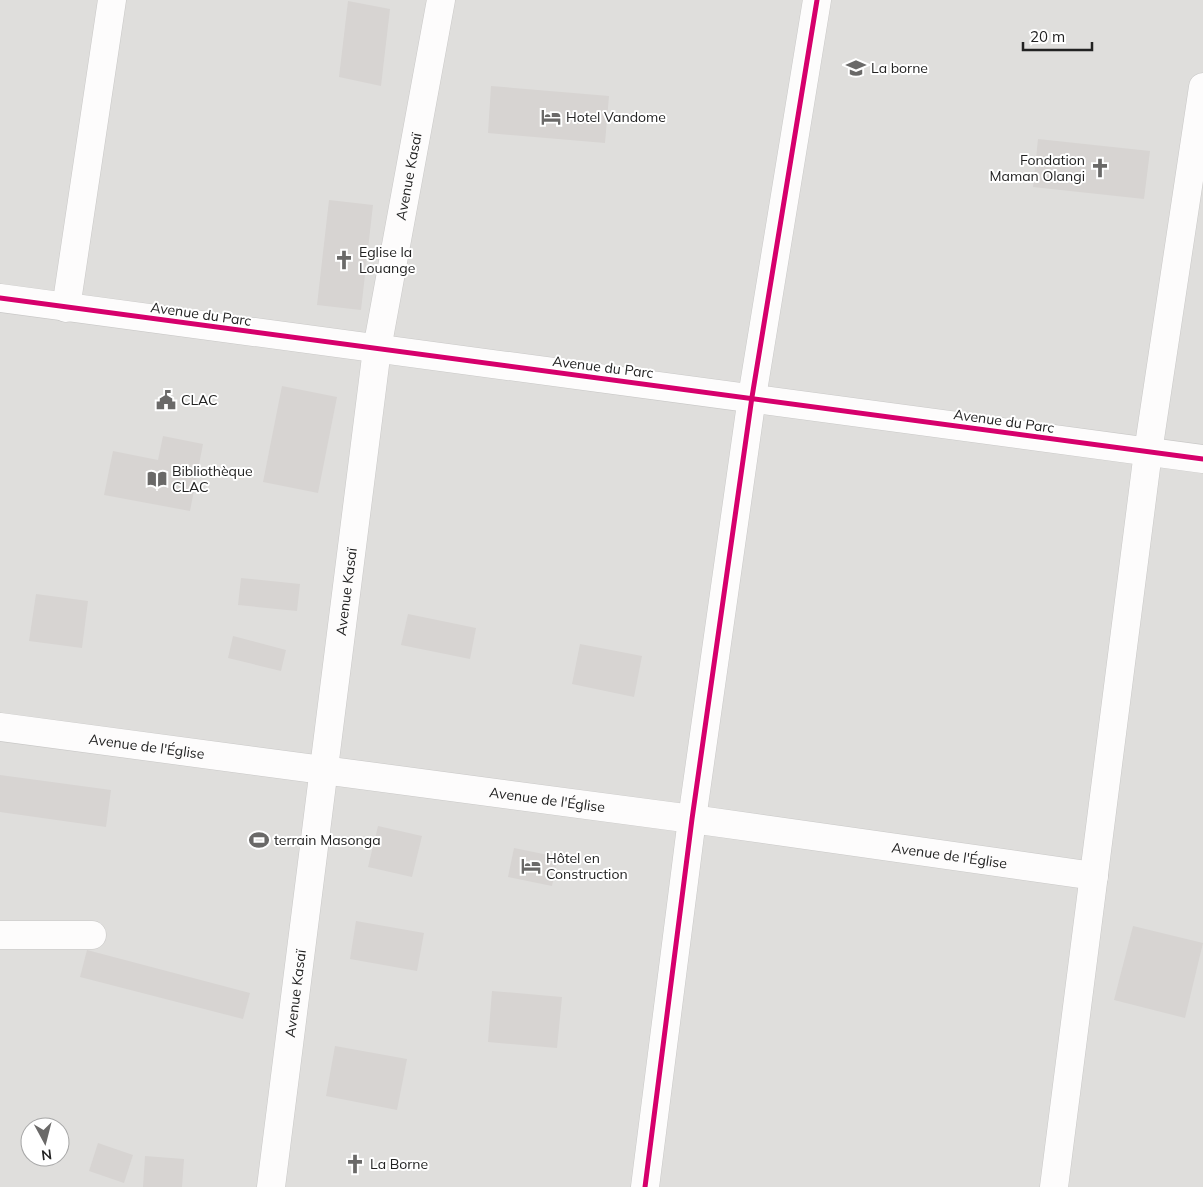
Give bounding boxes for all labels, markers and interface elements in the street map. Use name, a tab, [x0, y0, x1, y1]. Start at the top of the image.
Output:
scale bar	[1023, 20, 1092, 52]
text: 20 m	[1030, 27, 1065, 46]
school or university icon: La borne	[845, 57, 867, 79]
place label: La borne	[871, 59, 928, 77]
hotel icon: Hotel Vandome	[540, 106, 562, 128]
place label: Hotel Vandome	[566, 108, 666, 126]
street label: Avenue Kasaï	[392, 131, 426, 222]
place label: Fondation Maman Olangi	[990, 151, 1085, 185]
church icon: Fondation Maman Olangi	[1089, 157, 1111, 179]
place label: Eglise la Louange	[359, 243, 415, 277]
church icon: Eglise la Louange	[333, 249, 355, 271]
street label: Avenue du Parc	[149, 298, 253, 330]
street label: Avenue du Parc	[551, 352, 655, 382]
public building icon: CLAC	[155, 389, 177, 411]
place label: CLAC	[181, 391, 218, 409]
street label: Avenue du Parc	[952, 405, 1056, 437]
place label: Bibliothèque CLAC	[172, 462, 253, 496]
library icon: Bibliothèque CLAC	[146, 468, 168, 490]
street label: Avenue Kasaï	[332, 546, 361, 637]
street label: Avenue de l'Église	[88, 730, 206, 763]
street label: Avenue de l'Église	[488, 783, 606, 816]
sports icon: terrain Masonga	[248, 829, 270, 851]
place label: terrain Masonga	[274, 831, 381, 849]
street label: Avenue de l'Église	[890, 838, 1008, 873]
place label: Hôtel en Construction	[546, 849, 628, 883]
hotel icon: Hôtel en Construction	[520, 855, 542, 877]
street label: Avenue Kasaï	[281, 948, 310, 1039]
north arrow	[20, 1117, 70, 1167]
text: N	[40, 1145, 53, 1164]
church icon: La Borne	[344, 1153, 366, 1175]
place label: La Borne	[370, 1155, 428, 1173]

